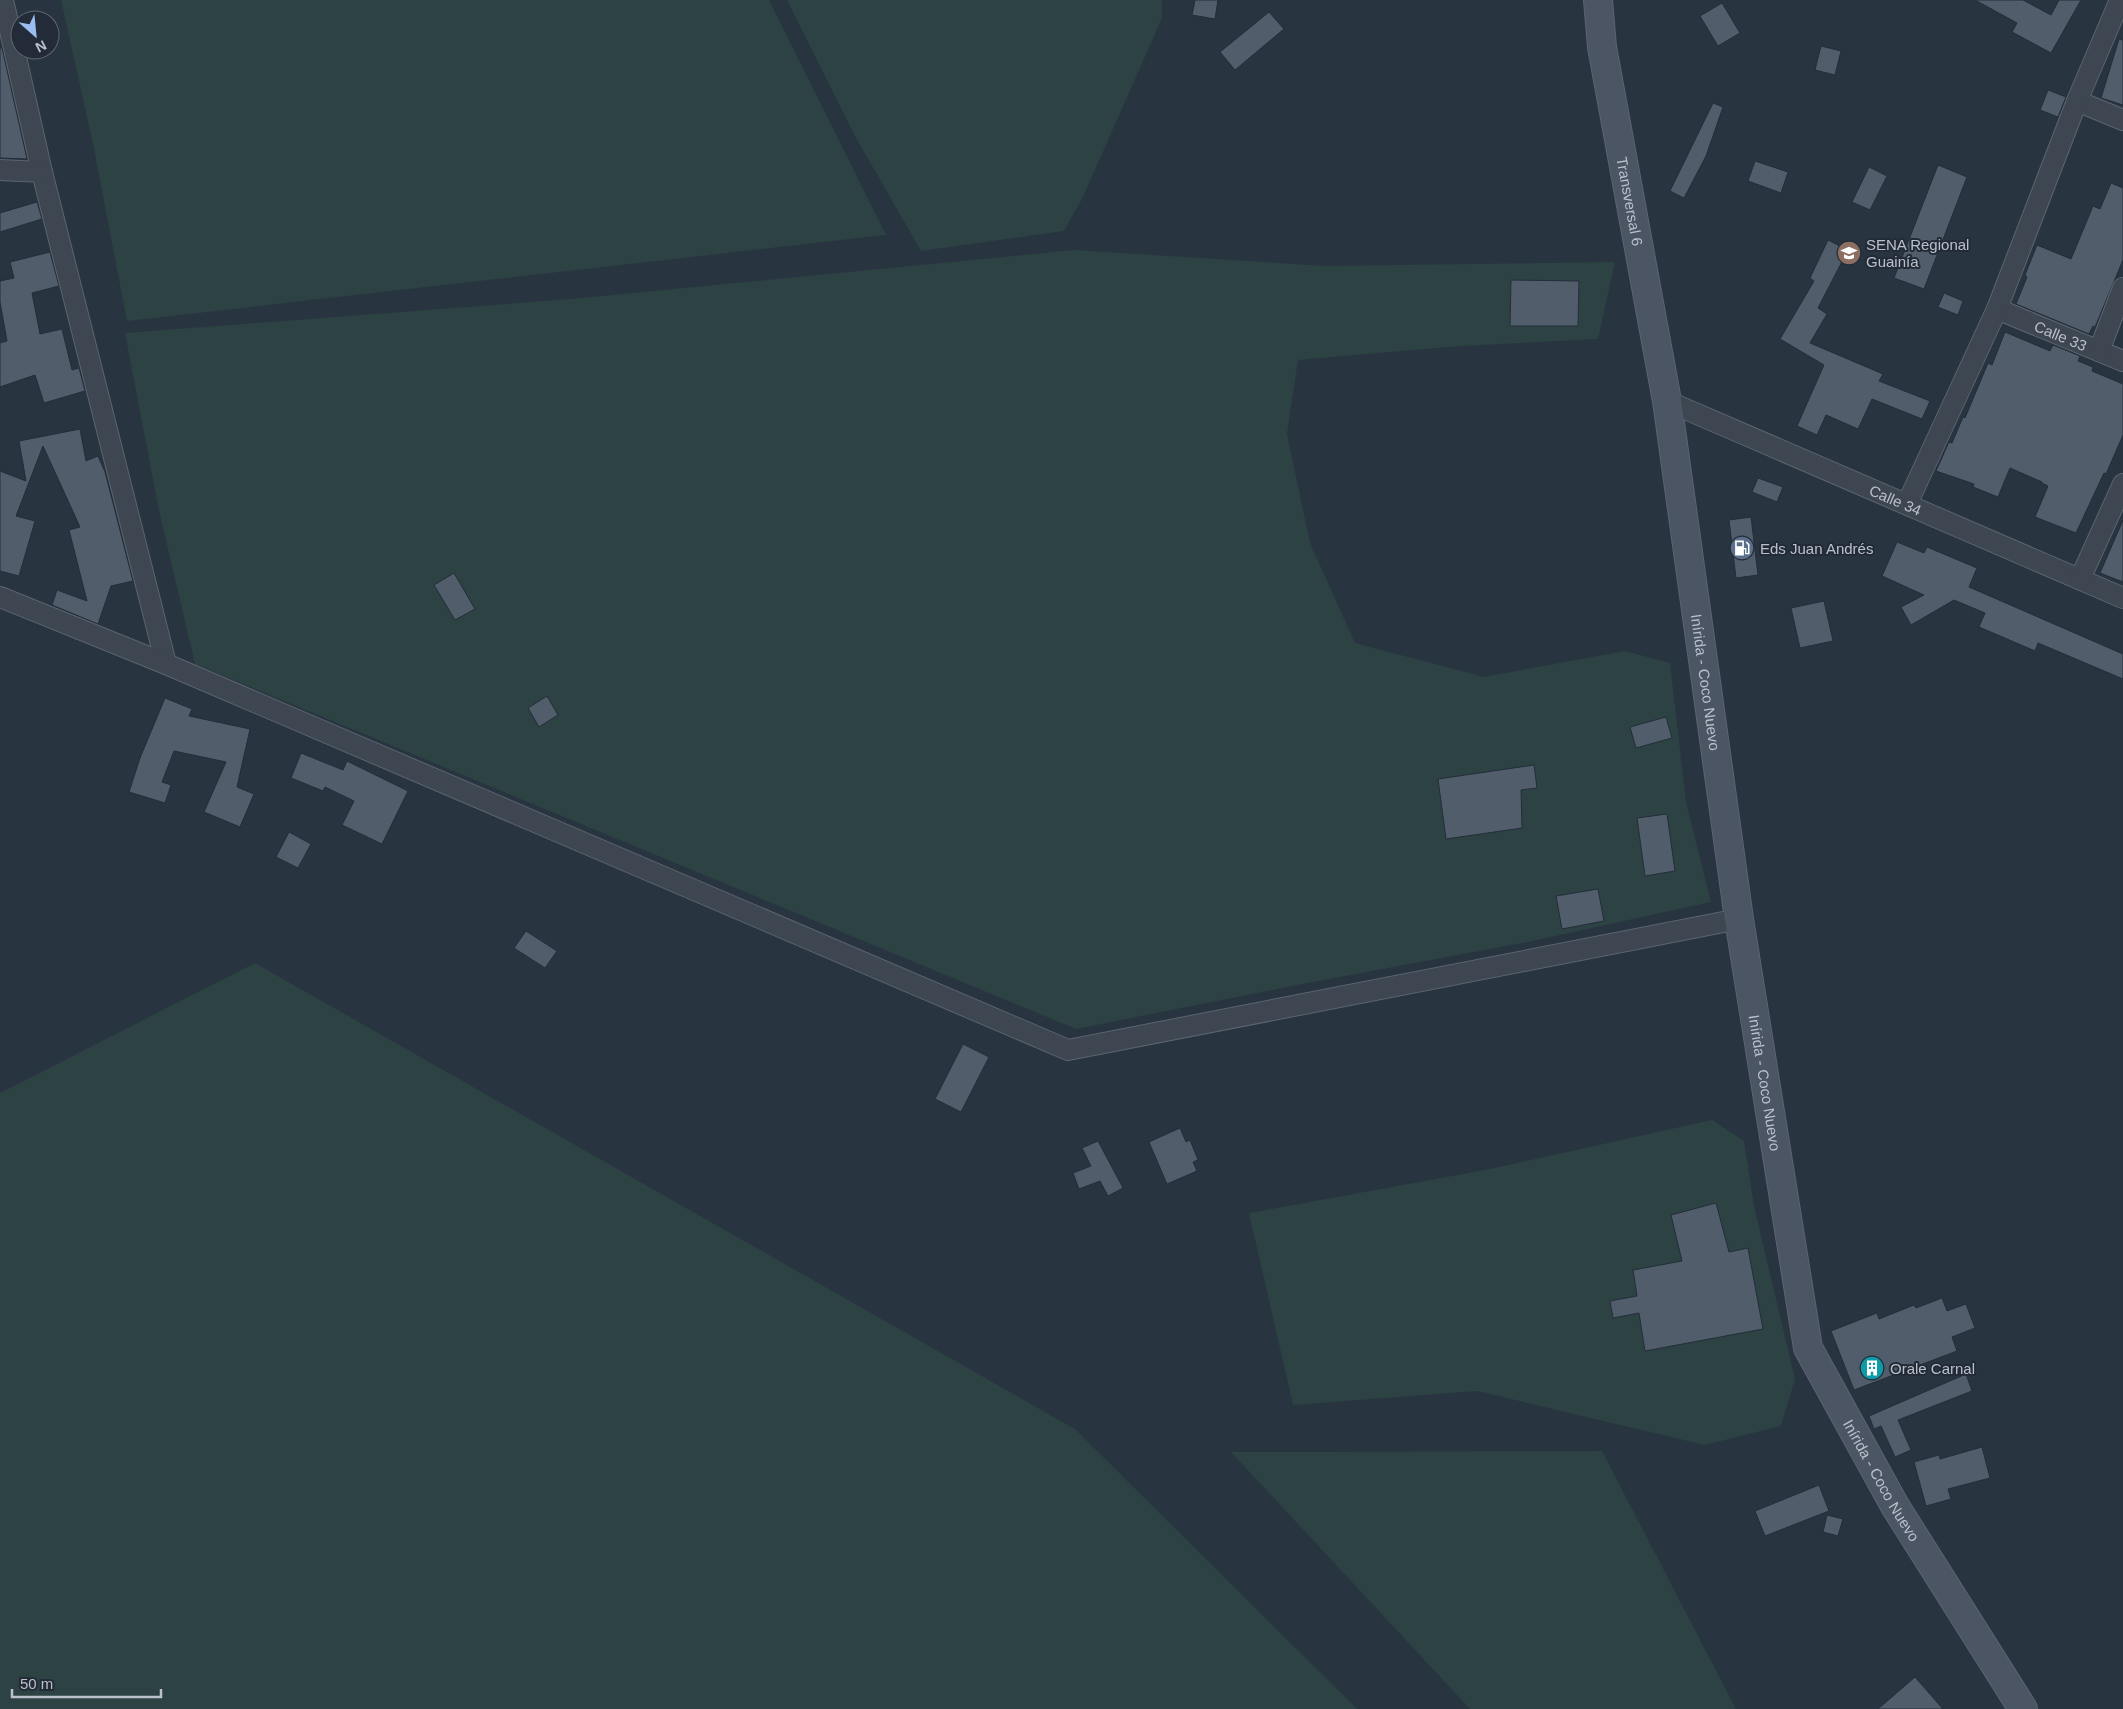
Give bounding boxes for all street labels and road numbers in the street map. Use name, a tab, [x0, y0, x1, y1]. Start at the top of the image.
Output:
street label: Transversal 6	[1614, 155, 1647, 247]
street label: Calle 33	[2032, 317, 2089, 354]
street label: Calle 34	[1867, 481, 1924, 518]
street label: Inírida - Coco Nuevo	[1688, 613, 1724, 752]
street label: Inírida - Coco Nuevo	[1746, 1014, 1785, 1152]
street label: Inírida - Coco Nuevo	[1840, 1416, 1923, 1544]

